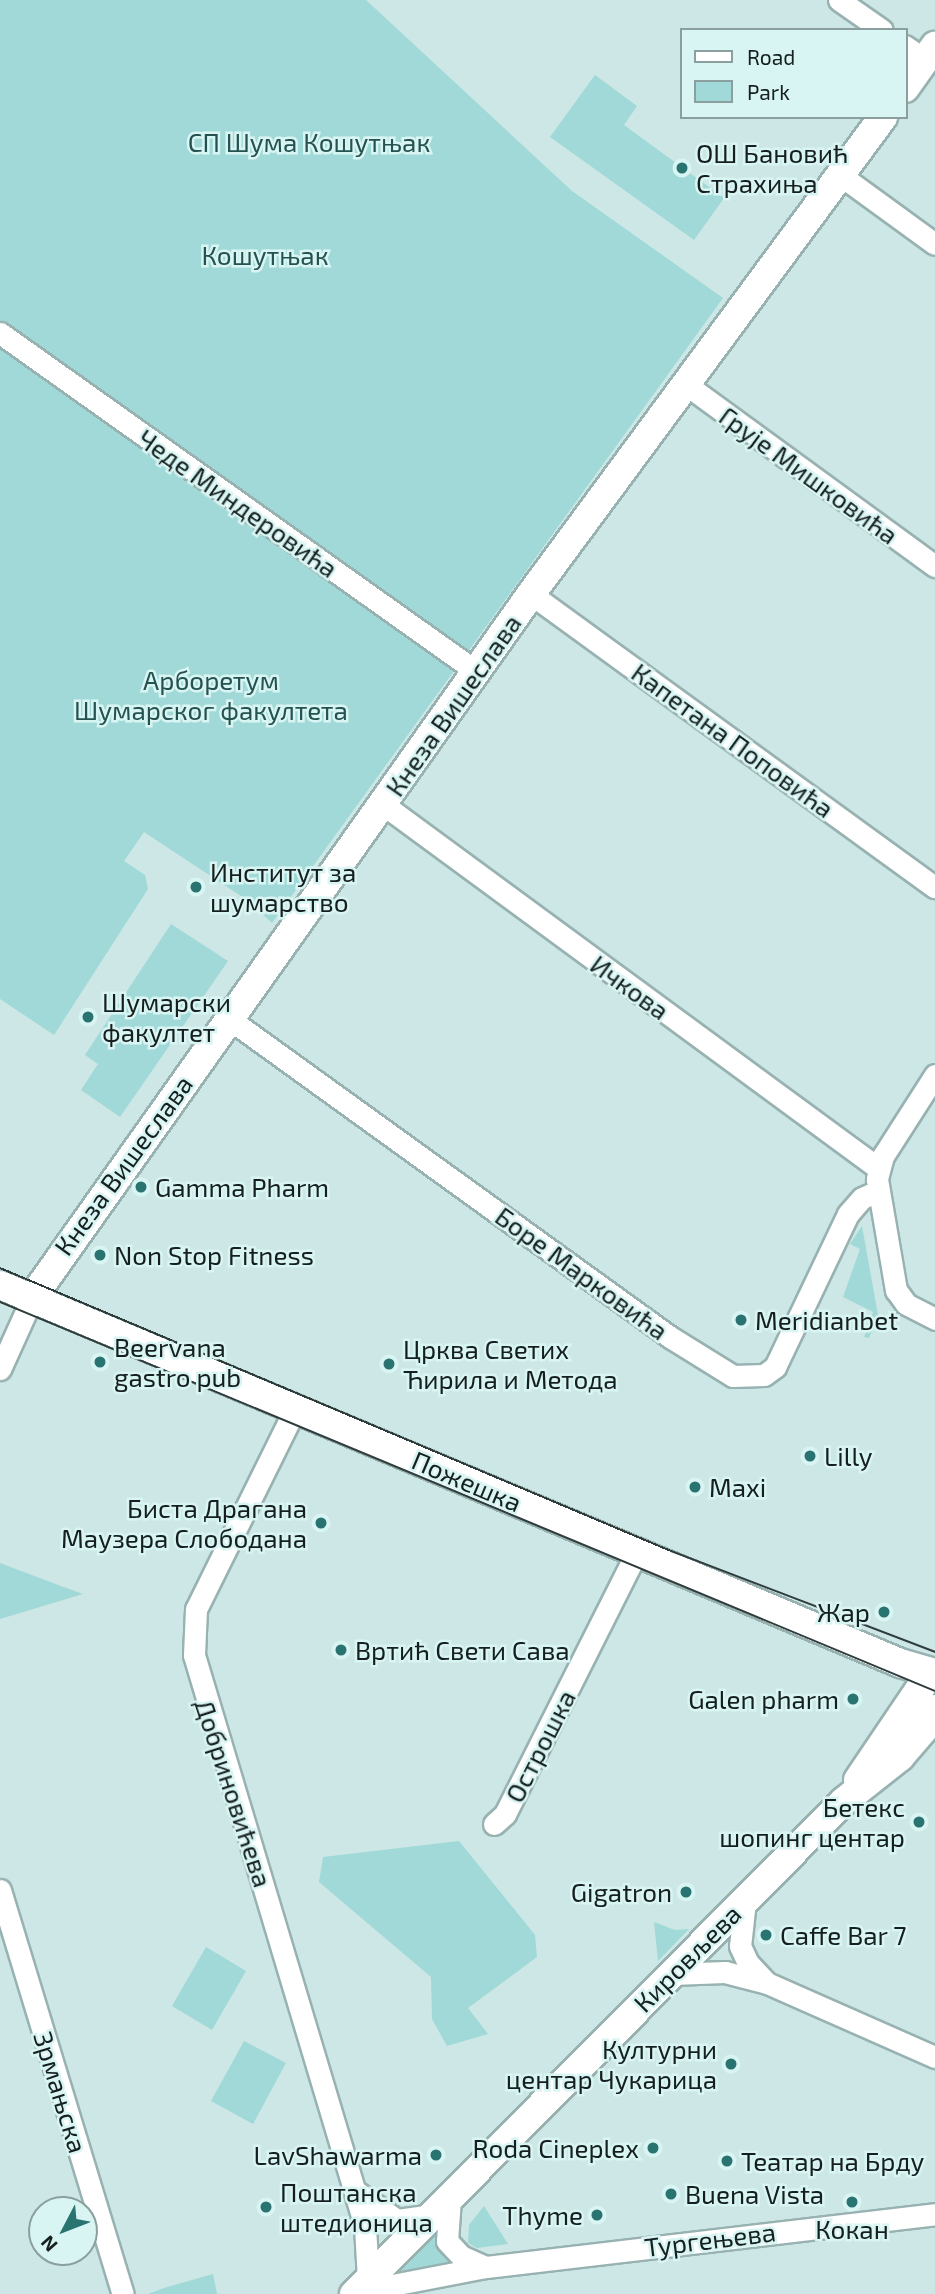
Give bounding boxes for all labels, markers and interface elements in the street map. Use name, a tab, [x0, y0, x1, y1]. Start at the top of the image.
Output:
legend	[680, 28, 907, 119]
text: Road	[747, 44, 795, 69]
text: Park	[747, 79, 790, 104]
park label: СП Шума Кошутњак	[188, 126, 430, 158]
place label: ОШ Бановић Страхиња	[696, 137, 848, 198]
marker: ОШ Бановић Страхиња	[674, 160, 690, 176]
park label: Кошутњак	[201, 239, 329, 271]
street label: Грује Мишковића	[714, 400, 904, 550]
street label: Чеде Миндеровића	[132, 422, 344, 584]
street label: Кнеза Вишеслава	[379, 608, 527, 802]
street label: Капетана Поповића	[626, 656, 840, 824]
park label: Арборетум Шумарског факултета	[74, 664, 348, 726]
place label: Институт за шумарство	[210, 856, 356, 917]
marker: Институт за шумарство	[188, 879, 204, 895]
street label: Ичкова	[585, 948, 675, 1026]
place label: Шумарски факултет	[102, 986, 231, 1048]
marker: Шумарски факултет	[80, 1009, 96, 1025]
street label: Кнеза Вишеслава	[47, 1069, 199, 1261]
place label: Gamma Pharm	[155, 1171, 329, 1203]
marker: Gamma Pharm	[133, 1179, 149, 1195]
street label: Боре Марковића	[490, 1200, 674, 1346]
place label: Non Stop Fitness	[114, 1239, 314, 1271]
marker: Non Stop Fitness	[92, 1247, 108, 1263]
place label: Meridianbet	[755, 1304, 898, 1336]
marker: Meridianbet	[733, 1312, 749, 1328]
place label: Beervana gastro pub	[114, 1331, 241, 1392]
place label: Црква Светих Ћирила и Метода	[403, 1333, 618, 1394]
marker: Beervana gastro pub	[92, 1354, 108, 1370]
marker: Црква Светих Ћирила и Метода	[381, 1356, 397, 1372]
place label: Lilly	[824, 1440, 872, 1472]
street label: Пожешка	[408, 1444, 526, 1518]
marker: Lilly	[802, 1448, 818, 1464]
place label: Maxi	[709, 1471, 766, 1503]
marker: Maxi	[687, 1479, 703, 1495]
place label: Биста Драгана Маузера Слободана	[61, 1492, 307, 1554]
marker: Биста Драгана Маузера Слободана	[313, 1515, 329, 1531]
place label: Жар	[817, 1596, 870, 1628]
marker: Жар	[876, 1604, 892, 1620]
place label: Вртић Свети Сава	[355, 1634, 570, 1666]
marker: Вртић Свети Сава	[333, 1642, 349, 1658]
place label: Galen pharm	[688, 1683, 839, 1715]
street label: Острошка	[498, 1685, 582, 1807]
marker: Galen pharm	[845, 1691, 861, 1707]
street label: Добриновићева	[189, 1695, 279, 1891]
place label: Бетекс шопинг центар	[719, 1791, 905, 1853]
marker: Бетекс шопинг центар	[911, 1814, 927, 1830]
place label: Gigatron	[571, 1876, 672, 1908]
marker: Gigatron	[678, 1884, 694, 1900]
street label: Кировљева	[627, 1898, 747, 2018]
place label: Caffe Bar 7	[780, 1919, 907, 1951]
marker: Caffe Bar 7	[758, 1927, 774, 1943]
street label: Зрмањска	[28, 2027, 94, 2157]
place label: Културни центар Чукарица	[506, 2033, 717, 2094]
marker: Културни центар Чукарица	[723, 2056, 739, 2072]
place label: Roda Cineplex	[472, 2132, 639, 2164]
place label: LavShawarma	[254, 2139, 422, 2171]
marker: Roda Cineplex	[645, 2140, 661, 2156]
place label: Театар на Брду	[741, 2145, 924, 2177]
marker: LavShawarma	[428, 2147, 444, 2163]
marker: Театар на Брду	[719, 2153, 735, 2169]
place label: Поштанска штедионица	[280, 2176, 433, 2238]
place label: Buena Vista	[685, 2178, 825, 2210]
marker: Buena Vista	[663, 2186, 679, 2202]
marker: Кокан	[844, 2194, 860, 2210]
north arrow	[28, 2196, 98, 2266]
marker: Поштанска штедионица	[258, 2199, 274, 2215]
place label: Thyme	[502, 2199, 583, 2231]
marker: Thyme	[589, 2207, 605, 2223]
place label: Кокан	[815, 2213, 889, 2245]
street label: Тургењева	[643, 2215, 777, 2263]
text: N	[35, 2231, 62, 2257]

